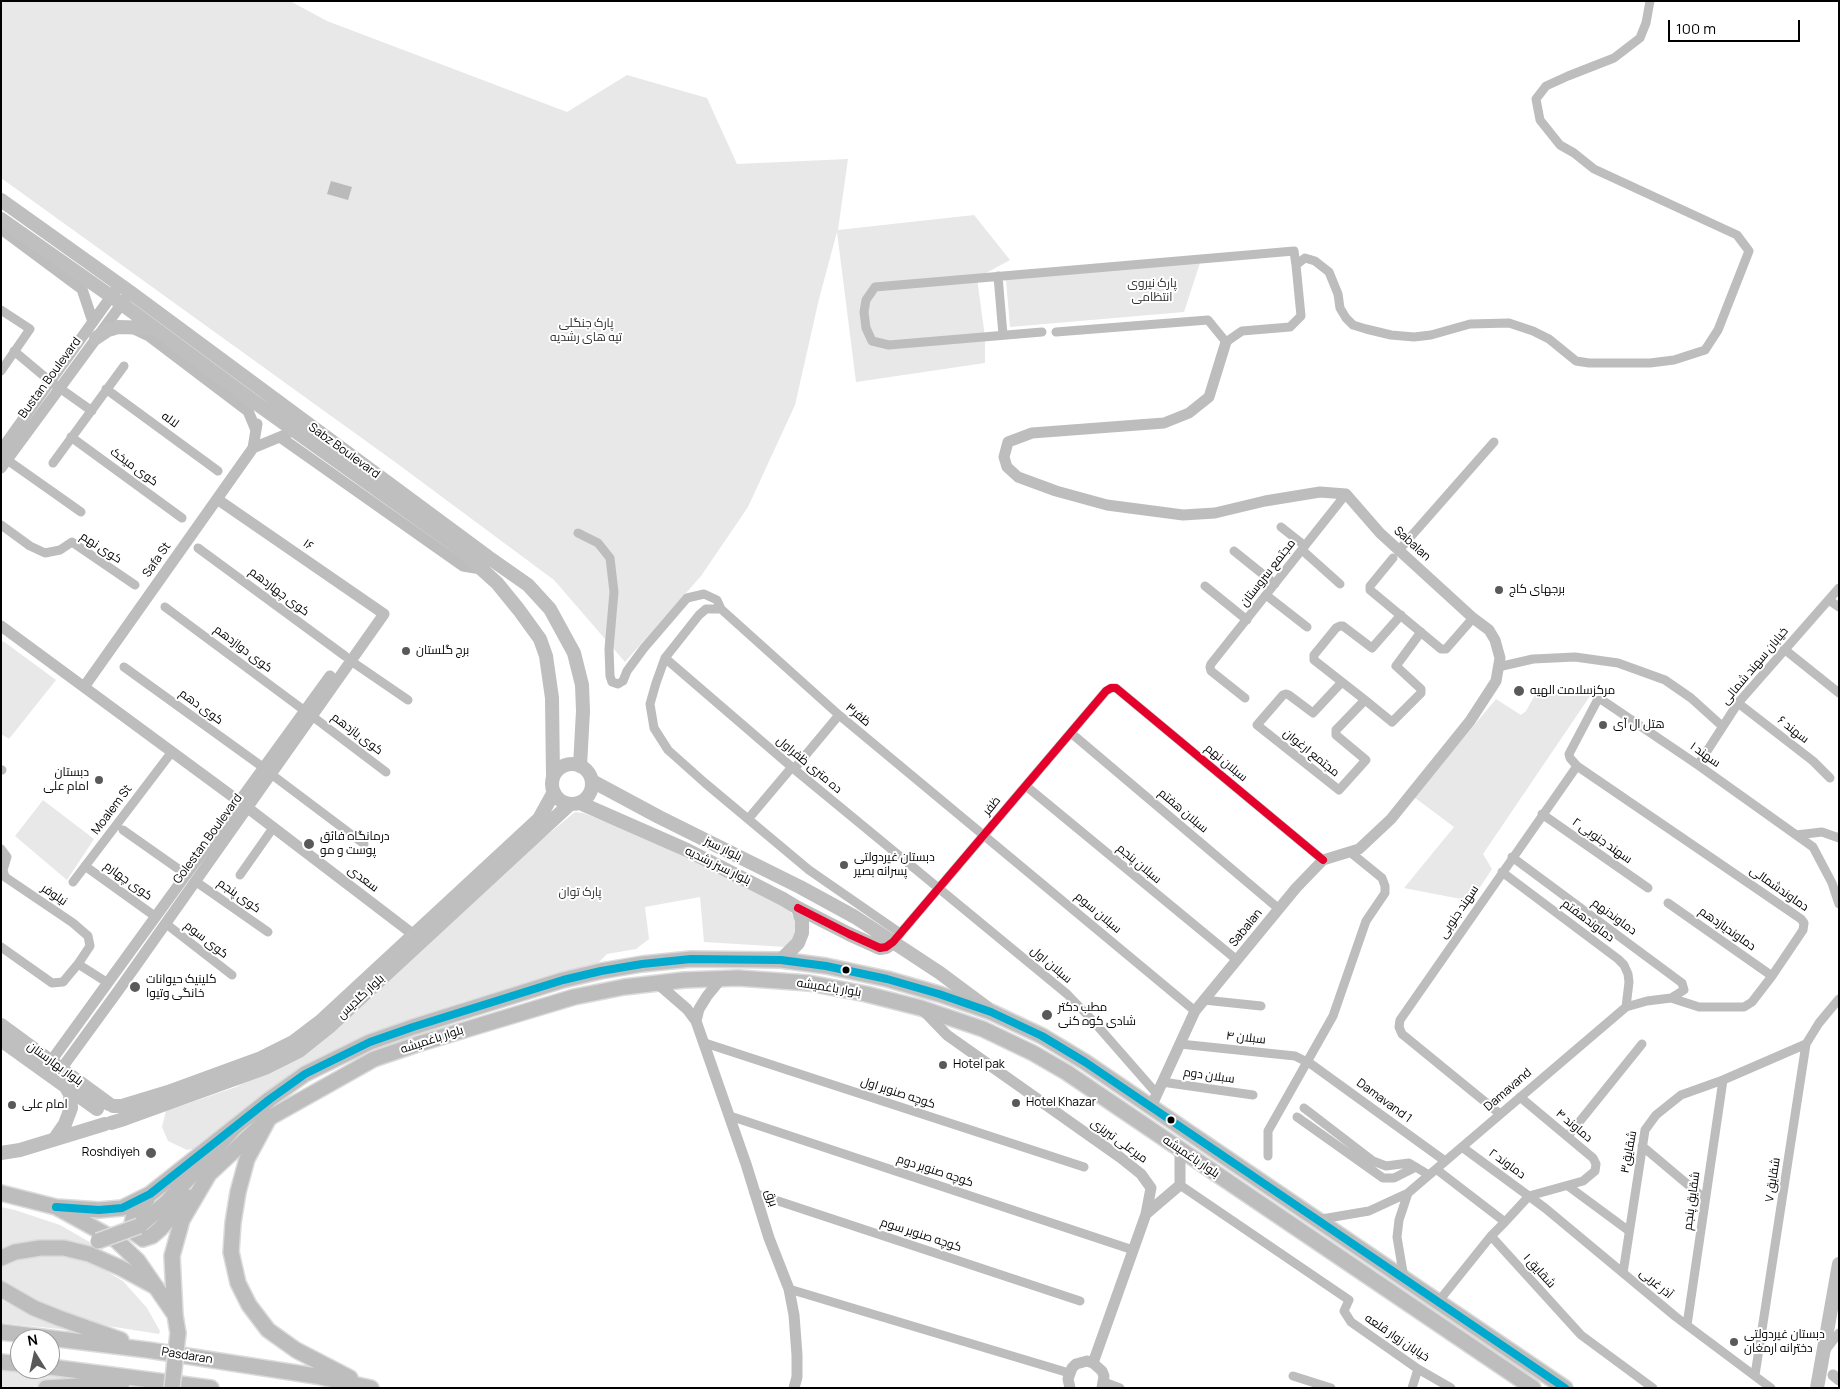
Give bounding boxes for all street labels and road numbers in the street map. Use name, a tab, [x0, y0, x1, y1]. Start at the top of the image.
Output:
street label: Bustan Boulevard	[16, 335, 84, 421]
street label: لاله	[159, 409, 181, 431]
street label: Sabz Boulevard	[306, 420, 382, 482]
street label: کوی میخک	[107, 445, 161, 489]
street label: Sabalan	[1391, 524, 1433, 564]
street label: کوی نهم	[78, 529, 124, 567]
street label: ۱۶	[300, 536, 316, 554]
street label: مجتمع سروستان	[1237, 537, 1299, 609]
street label: Safa St	[140, 540, 174, 580]
street label: کوی چهاردهم	[246, 565, 312, 619]
street label: کوی دوازدهم	[211, 622, 275, 676]
street label: خیابان سهند شمالی	[1718, 624, 1792, 708]
street label: کوی دهم	[176, 686, 226, 728]
street label: ظفر۳	[843, 700, 873, 730]
street label: کوی یازدهم	[328, 710, 386, 758]
street label: سهند ۶	[1774, 713, 1812, 747]
street label: مجتمع ارغوان	[1280, 726, 1342, 780]
street label: ده متری ظفراول	[773, 733, 845, 797]
street label: سهند ۱	[1687, 739, 1723, 771]
street label: سبلان نهم	[1202, 741, 1250, 785]
street label: Moalem St	[89, 782, 135, 838]
street label: سبلان هفتم	[1155, 786, 1211, 836]
street label: Golestan Boulevard	[171, 791, 245, 887]
street label: ظفر	[980, 794, 1004, 818]
street label: سهند جنوبی ۲	[1569, 815, 1635, 867]
street label: بلوار سبز	[702, 834, 744, 864]
street label: سبلان پنجم	[1114, 841, 1164, 887]
street label: بلوار سبز رشدیه	[683, 844, 753, 888]
street label: کوی چهارم	[101, 859, 155, 903]
street label: سعدی	[345, 863, 381, 895]
street label: دماوندشمالی	[1747, 863, 1811, 915]
street label: کوی پنجم	[215, 876, 263, 916]
street label: نیلوفر	[38, 881, 70, 909]
street label: سهند جنوبی	[1436, 883, 1482, 941]
street label: سبلان سوم	[1072, 889, 1124, 937]
street label: دماوندنهم	[1589, 896, 1639, 938]
street label: دماوندهفتم	[1559, 897, 1617, 945]
street label: دماوندیازدهم	[1696, 904, 1758, 954]
street label: Sabalan	[1226, 906, 1266, 950]
street label: کوی سوم	[181, 918, 231, 962]
street label: سبلان اول	[1027, 944, 1075, 986]
street label: بلوار گلدیس	[335, 972, 387, 1022]
street label: بلوار باغمیشه	[796, 976, 862, 1000]
street label: بلوار باغمیشه	[399, 1023, 465, 1057]
street label: سبلان ۴	[1225, 1029, 1267, 1047]
street label: بلوار بهارستان	[24, 1039, 86, 1089]
street label: سبلان دوم	[1182, 1065, 1236, 1087]
street label: Damavand	[1481, 1066, 1535, 1114]
street label: کوچه صنوبر اول	[859, 1074, 937, 1112]
street label: Damavand 1	[1353, 1076, 1415, 1126]
street label: دماوند ۴	[1553, 1106, 1595, 1146]
street label: میرعلی تبریزی	[1088, 1116, 1150, 1166]
street label: شقایق۳	[1618, 1129, 1640, 1175]
street label: بلوار باغمیشه	[1160, 1133, 1222, 1181]
street label: دماوند ۲	[1486, 1146, 1528, 1182]
street label: کوچه صنوبر دوم	[895, 1152, 975, 1190]
street label: شقایق ۷	[1762, 1157, 1784, 1203]
street label: شقایق پنجم	[1681, 1171, 1703, 1231]
street label: برق	[762, 1188, 780, 1208]
street label: کوچه صنوبر سوم	[879, 1215, 963, 1255]
street label: شقایق ۱	[1520, 1251, 1558, 1291]
street label: آذر غربی	[1636, 1266, 1676, 1302]
street label: خیابان زوار قلعه	[1362, 1311, 1432, 1365]
street label: Pasdaran	[160, 1345, 214, 1367]

